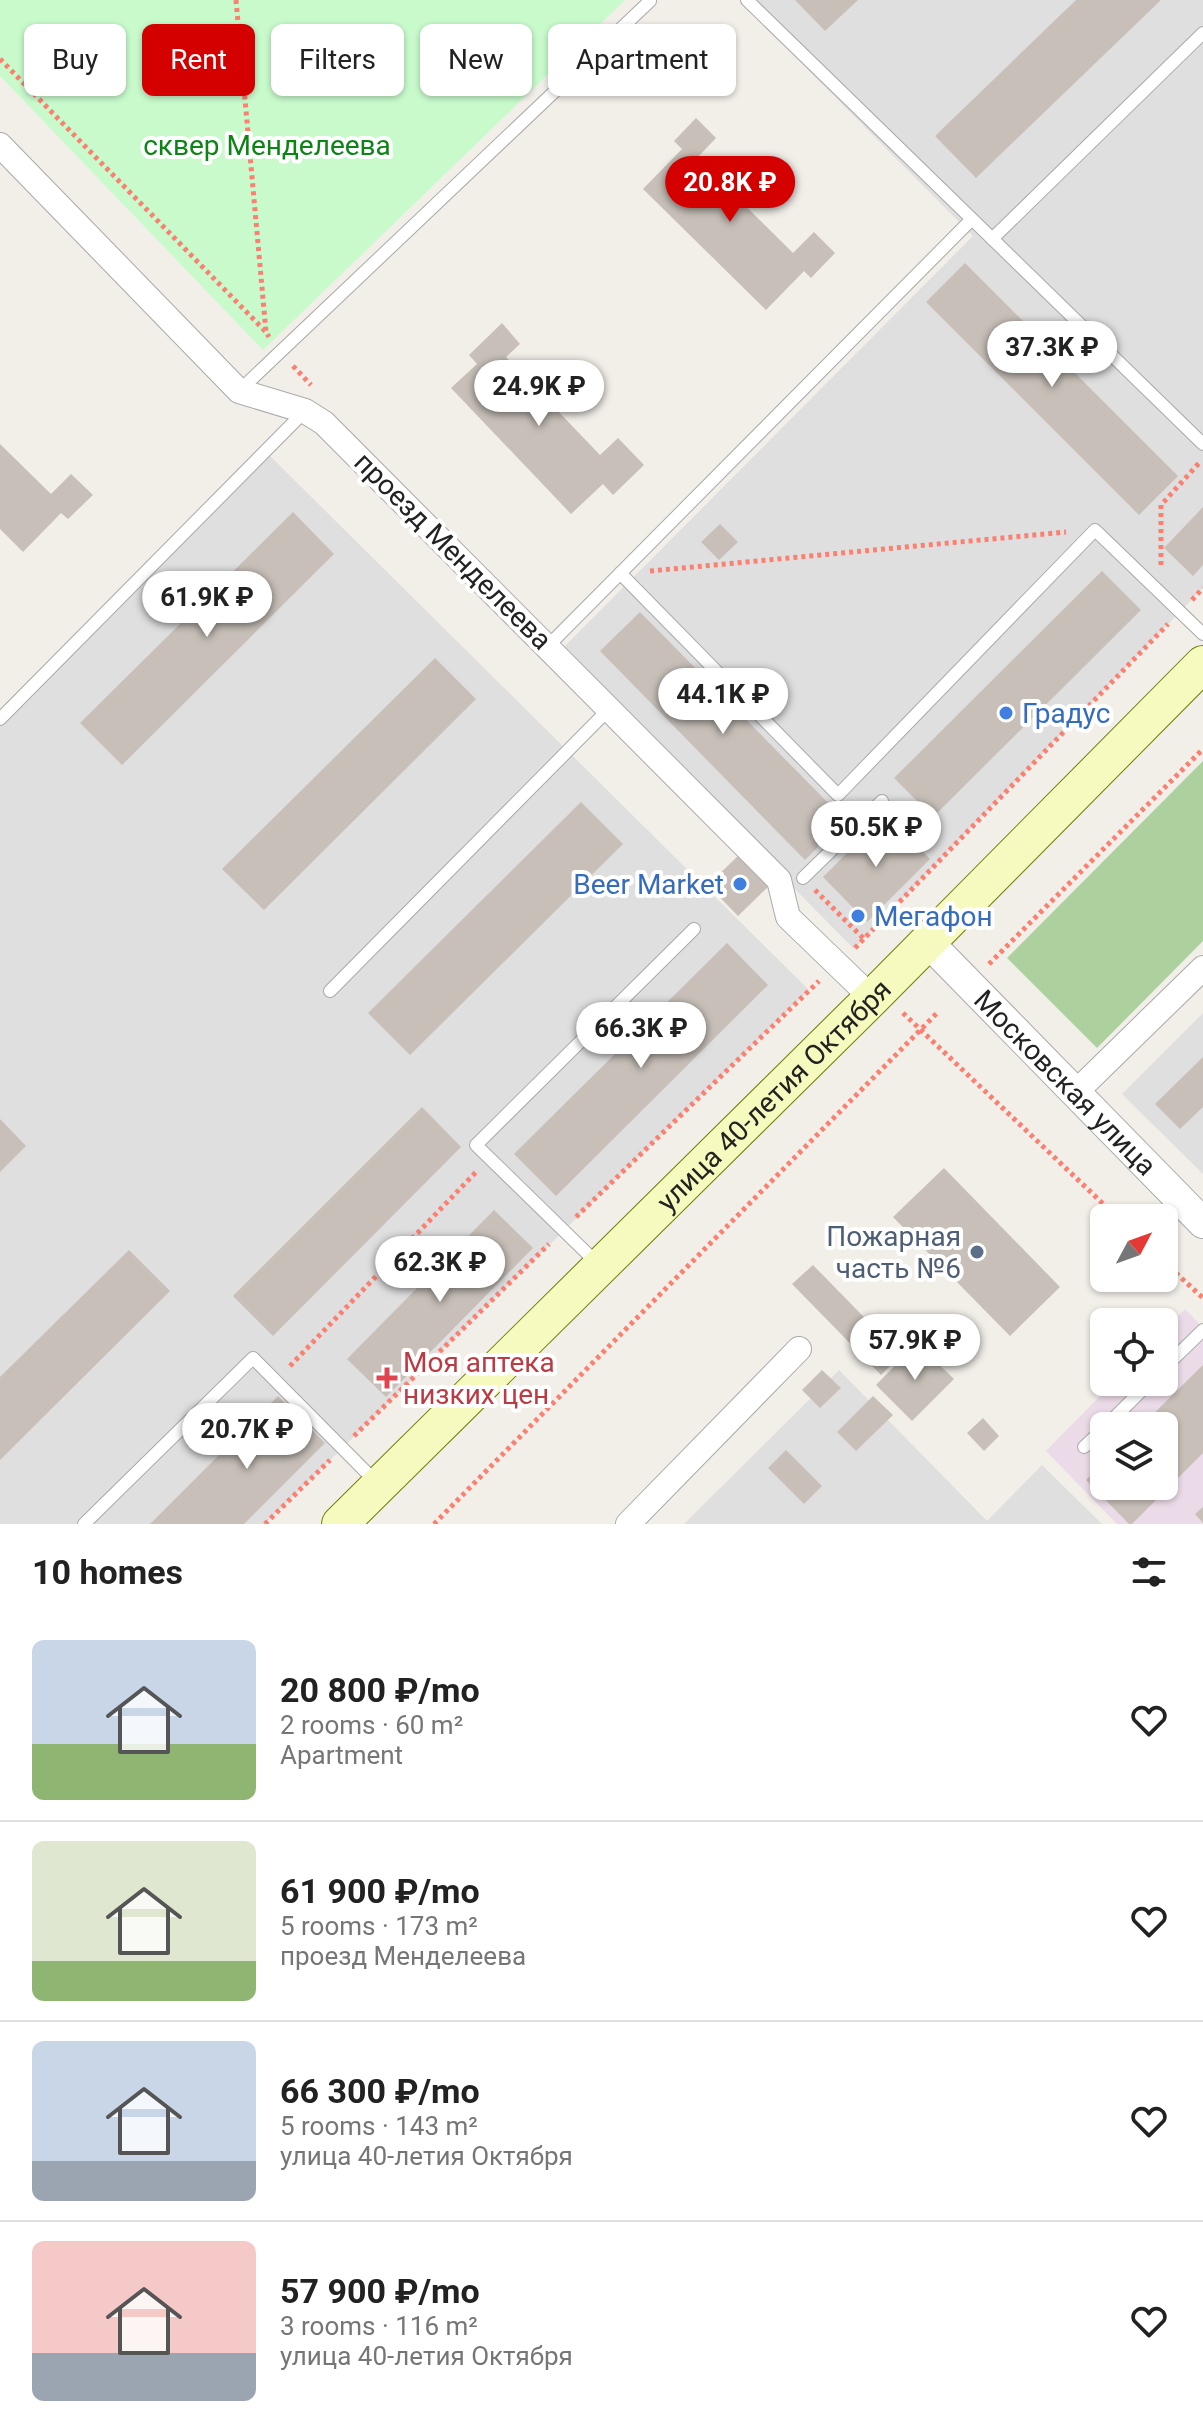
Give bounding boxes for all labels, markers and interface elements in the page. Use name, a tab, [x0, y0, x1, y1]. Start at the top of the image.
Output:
chip: Buy	[24, 24, 126, 96]
chip: Rent	[142, 24, 255, 96]
chip: Filters	[271, 24, 404, 96]
chip: New	[420, 24, 532, 96]
chip: Apartment	[548, 24, 736, 96]
park label: сквер Менделеева	[143, 129, 391, 162]
pin: 20.8K ₽	[656, 156, 804, 224]
text: 20.8K ₽	[683, 167, 777, 197]
pin: 37.3K ₽	[978, 321, 1126, 389]
text: 37.3K ₽	[1005, 332, 1099, 362]
pin: 24.9K ₽	[465, 360, 613, 428]
text: 24.9K ₽	[492, 371, 586, 401]
street label: проезд Менделеева	[348, 446, 558, 656]
pin: 61.9K ₽	[133, 571, 281, 639]
text: 61.9K ₽	[160, 582, 254, 612]
pin: 44.1K ₽	[649, 668, 797, 736]
text: 44.1K ₽	[676, 679, 770, 709]
place label: Градус	[1022, 697, 1110, 730]
marker: Градус	[997, 704, 1015, 722]
pin: 50.5K ₽	[802, 801, 950, 869]
text: 50.5K ₽	[829, 812, 923, 842]
place label: Beer Market	[573, 868, 724, 901]
marker: Beer Market	[731, 875, 749, 893]
place label: Мегафон	[874, 900, 993, 933]
marker: Мегафон	[849, 907, 867, 925]
street label: улица 40-летия Октября	[650, 972, 898, 1218]
street label: Московская улица	[968, 983, 1163, 1182]
pin: 66.3K ₽	[567, 1002, 715, 1070]
text: 66.3K ₽	[594, 1013, 688, 1043]
north arrow	[1090, 1204, 1178, 1292]
map controls	[1090, 1204, 1178, 1500]
place label: Пожарная часть №6	[826, 1220, 961, 1285]
pin: 62.3K ₽	[366, 1236, 514, 1304]
marker: Пожарная часть №6	[968, 1243, 986, 1261]
text: 62.3K ₽	[393, 1247, 487, 1277]
button: locate	[1090, 1308, 1178, 1396]
pin: 57.9K ₽	[841, 1314, 989, 1382]
text: 57.9K ₽	[868, 1325, 962, 1355]
place label: Моя аптека низких цен	[403, 1346, 555, 1411]
marker: Моя аптека низких цен	[378, 1369, 396, 1387]
pin: 20.7K ₽	[173, 1403, 321, 1471]
button: layers	[1090, 1412, 1178, 1500]
text: 20.7K ₽	[200, 1414, 294, 1444]
icon: filters	[1127, 1550, 1171, 1594]
text: 10 homes	[32, 1552, 183, 1592]
text: 20 800 ₽/mo	[280, 1670, 480, 1710]
icon: home	[96, 1672, 192, 1768]
icon: heart	[1127, 1698, 1171, 1742]
text: 2 rooms · 60 m²	[280, 1710, 463, 1740]
text: Apartment	[280, 1740, 403, 1770]
text: 61 900 ₽/mo	[280, 1871, 480, 1911]
icon: home	[96, 1873, 192, 1969]
icon: heart	[1127, 1899, 1171, 1943]
text: 5 rooms · 173 m²	[280, 1911, 478, 1941]
text: проезд Менделеева	[280, 1941, 526, 1971]
text: 66 300 ₽/mo	[280, 2071, 480, 2111]
icon: home	[96, 2073, 192, 2169]
icon: heart	[1127, 2099, 1171, 2143]
text: 5 rooms · 143 m²	[280, 2111, 478, 2141]
text: улица 40-летия Октября	[280, 2141, 573, 2171]
text: 57 900 ₽/mo	[280, 2271, 480, 2311]
icon: home	[96, 2273, 192, 2369]
icon: heart	[1127, 2299, 1171, 2343]
text: 3 rooms · 116 m²	[280, 2311, 478, 2341]
text: улица 40-летия Октября	[280, 2341, 573, 2371]

